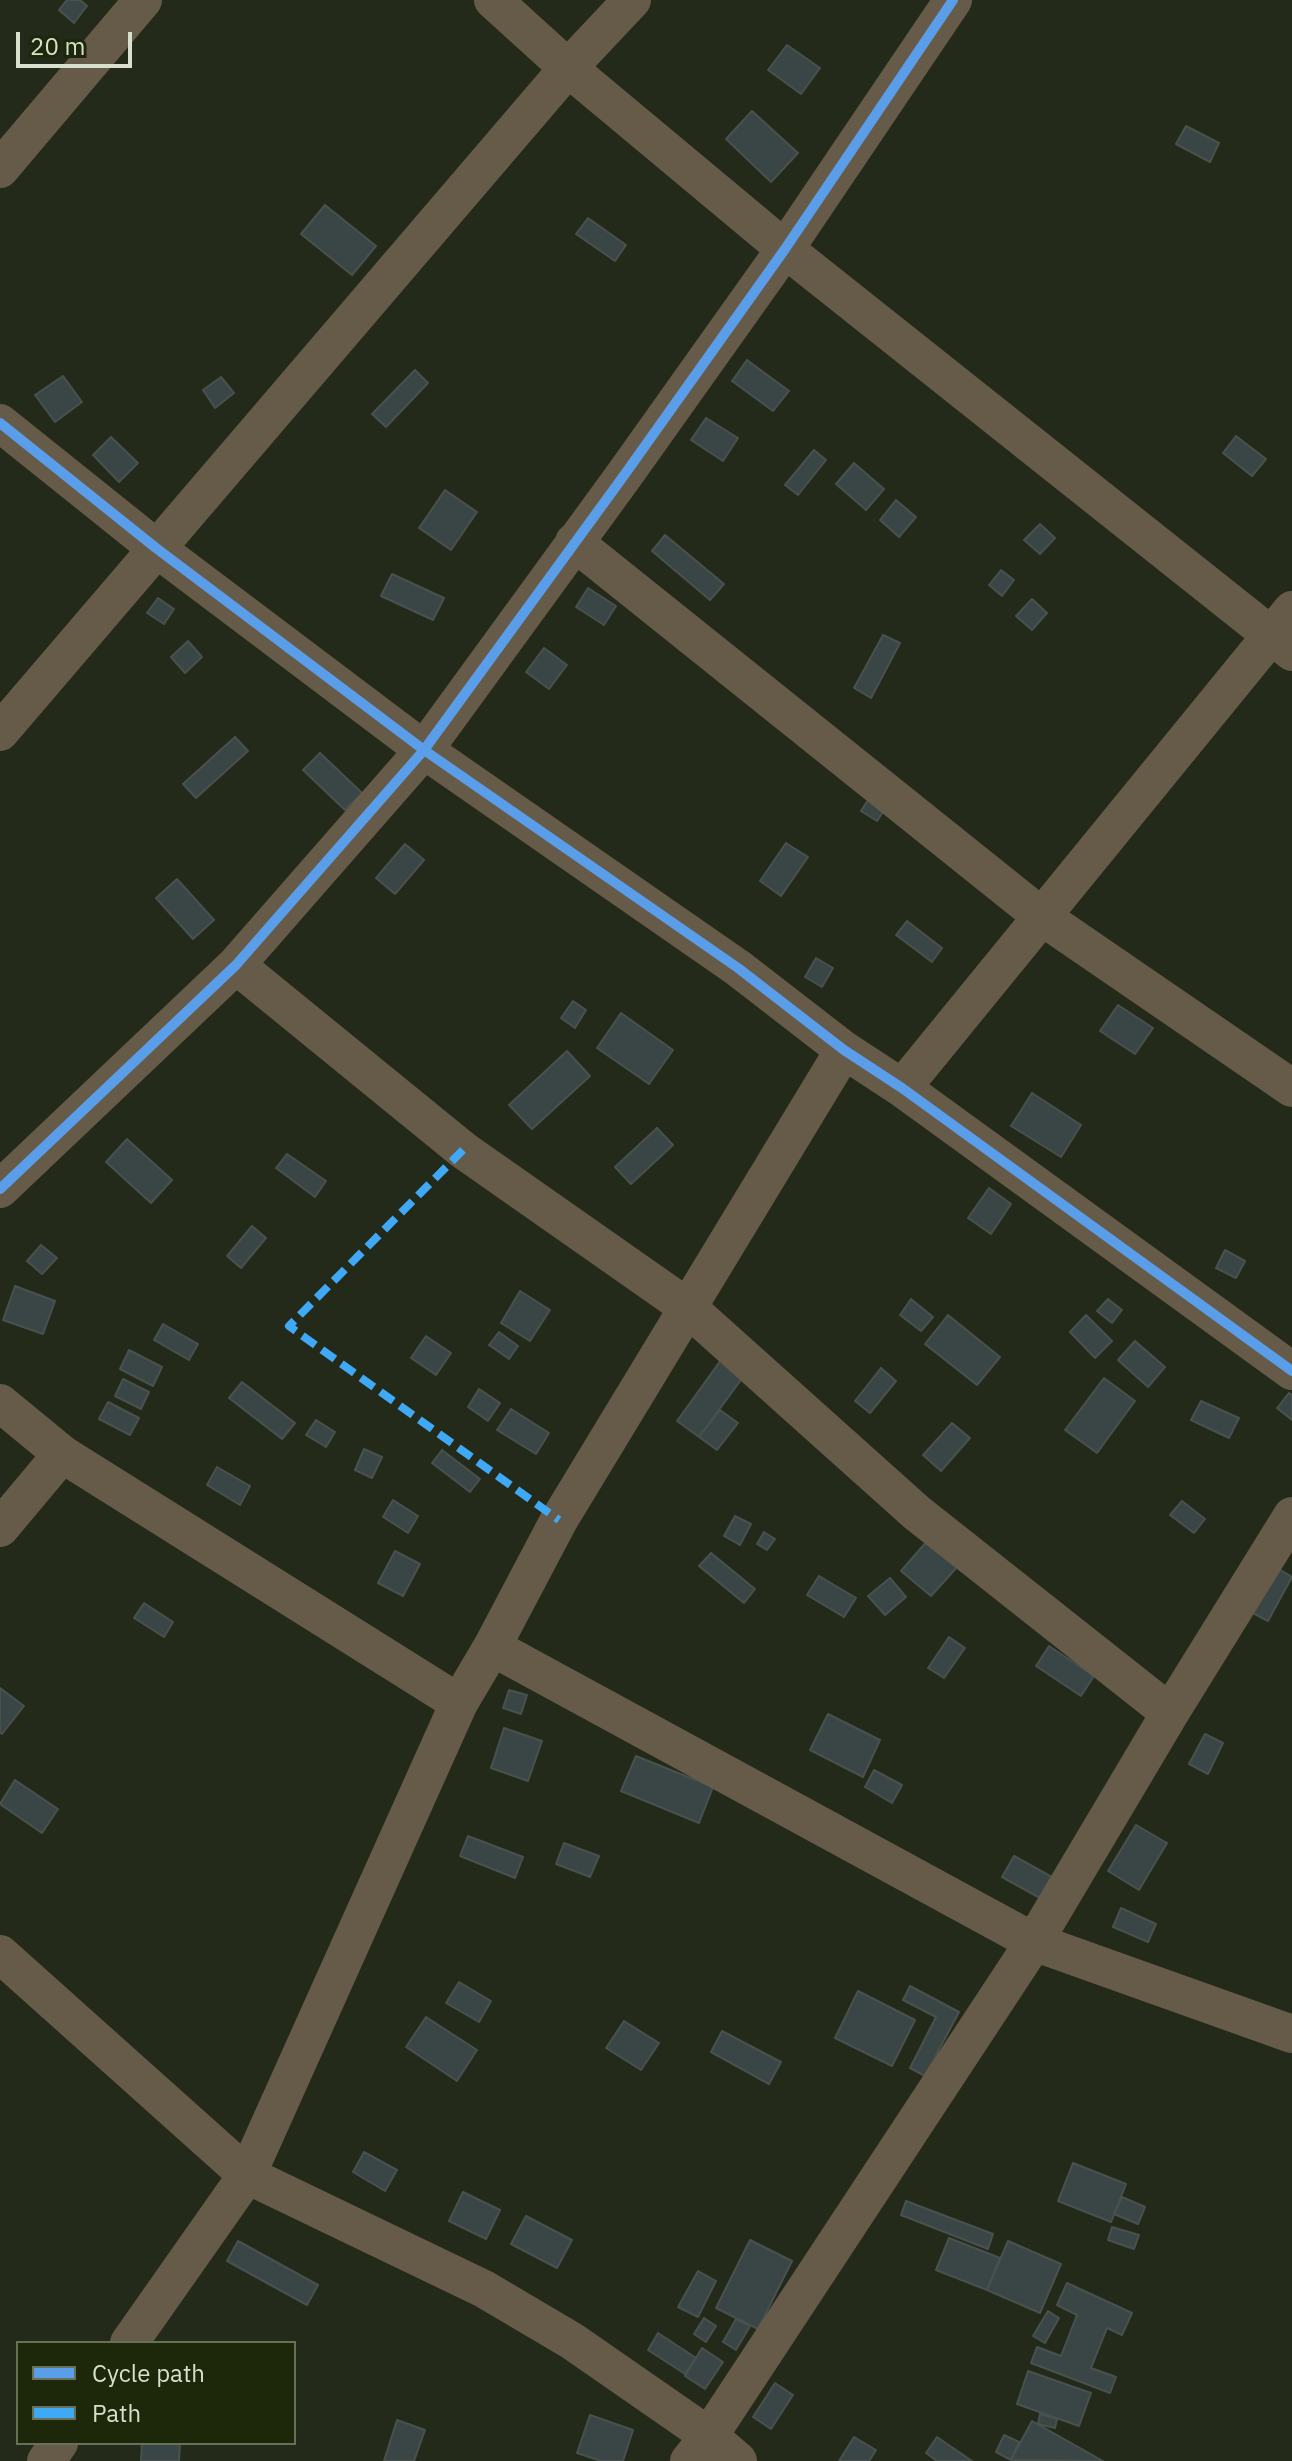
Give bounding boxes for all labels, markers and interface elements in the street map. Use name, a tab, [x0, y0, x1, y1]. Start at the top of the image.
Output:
scale bar	[20, 16, 136, 66]
text: 20 m	[30, 30, 85, 62]
legend	[16, 2341, 296, 2445]
text: Cycle path	[92, 2357, 205, 2389]
text: Path	[92, 2397, 141, 2429]

